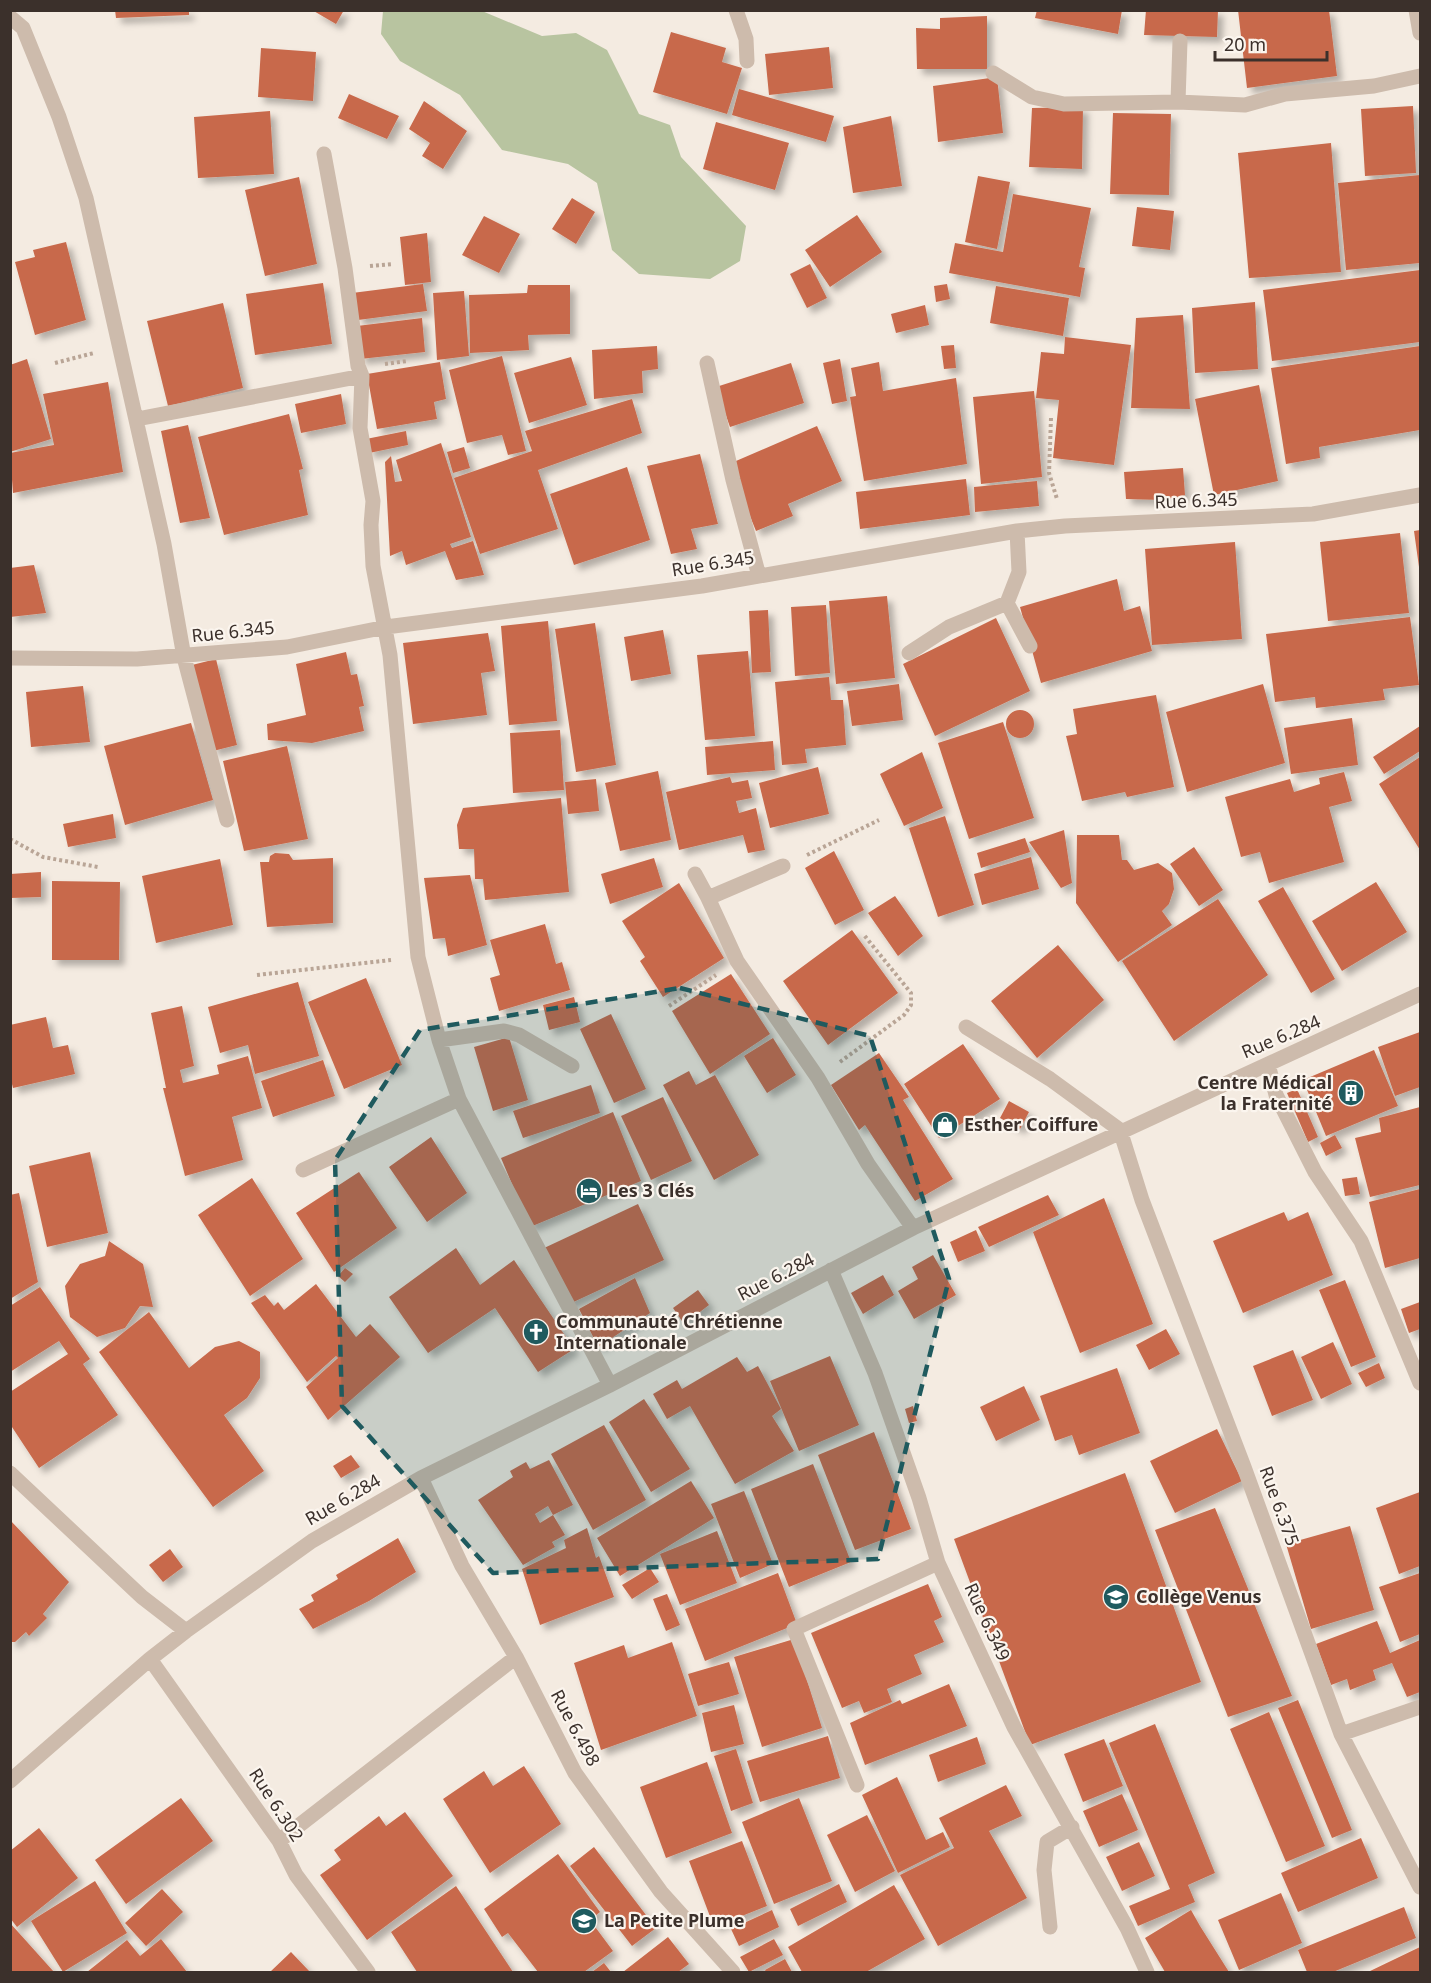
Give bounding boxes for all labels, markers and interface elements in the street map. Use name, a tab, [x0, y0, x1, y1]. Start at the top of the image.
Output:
scale bar	[1215, 24, 1328, 62]
text: 20 m	[1224, 32, 1266, 56]
street label: Rue 6.345	[1154, 487, 1238, 513]
street label: Rue 6.345	[670, 545, 756, 581]
street label: Rue 6.345	[190, 615, 276, 647]
street label: Rue 6.284	[1238, 1009, 1324, 1063]
place label: Centre Médical la Fraternité	[1197, 1070, 1332, 1115]
building icon: Centre Médical la Fraternité	[1336, 1078, 1366, 1108]
shop icon: Esther Coiffure	[930, 1110, 960, 1140]
place label: Esther Coiffure	[964, 1112, 1098, 1136]
hotel icon: Les 3 Clés	[574, 1176, 604, 1206]
place label: Les 3 Clés	[608, 1178, 694, 1202]
street label: Rue 6.284	[733, 1247, 818, 1306]
place label: Communauté Chrétienne Internationale	[556, 1309, 783, 1354]
church icon: Communauté Chrétienne Internationale	[521, 1317, 551, 1347]
street label: Rue 6.375	[1254, 1462, 1305, 1549]
street label: Rue 6.284	[300, 1468, 385, 1530]
street label: Rue 6.349	[959, 1579, 1016, 1664]
school or university icon: Collège Venus	[1101, 1582, 1131, 1612]
place label: Collège Venus	[1136, 1584, 1262, 1608]
street label: Rue 6.498	[546, 1685, 606, 1770]
street label: Rue 6.302	[244, 1763, 310, 1846]
school or university icon: La Petite Plume	[569, 1906, 599, 1936]
place label: La Petite Plume	[604, 1908, 744, 1932]

